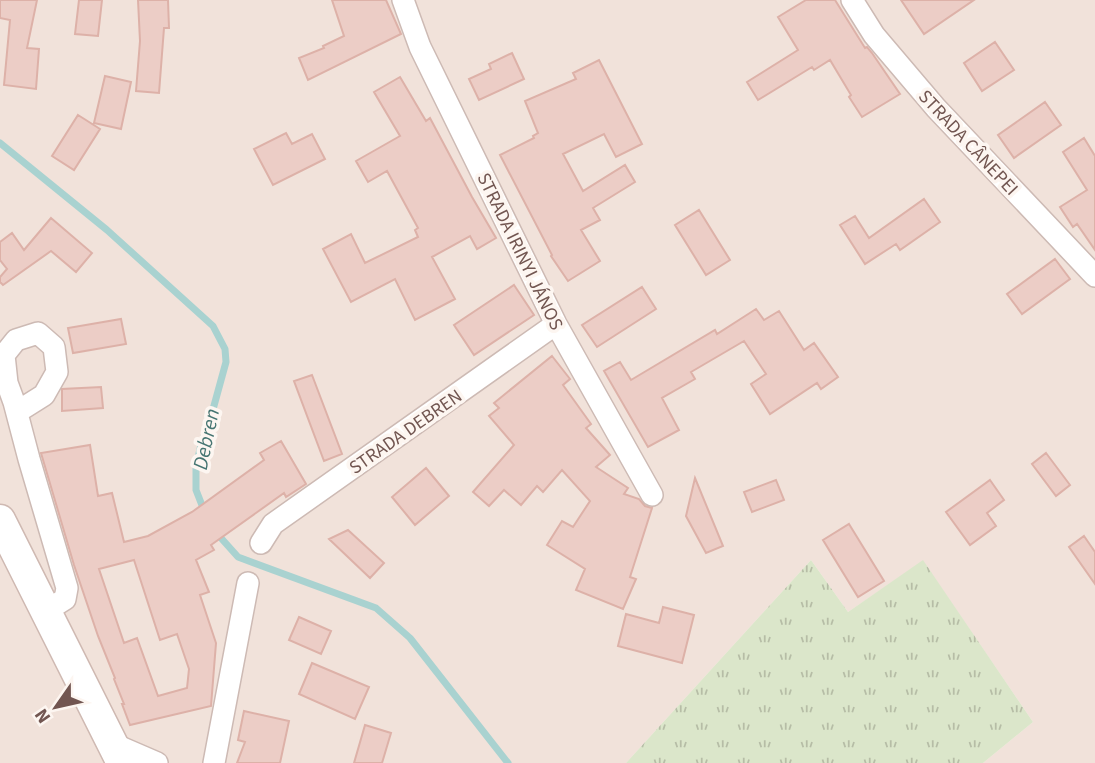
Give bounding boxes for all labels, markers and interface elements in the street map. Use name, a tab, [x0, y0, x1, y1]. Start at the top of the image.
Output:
street label: STRADA CÂNEPEI	[912, 84, 1024, 202]
street label: STRADA IRINYI JÁNOS	[470, 168, 569, 335]
street label: STRADA DEBREN	[344, 383, 468, 481]
water label: Debren	[185, 406, 227, 472]
north arrow	[21, 672, 91, 742]
text: N	[28, 703, 58, 728]

